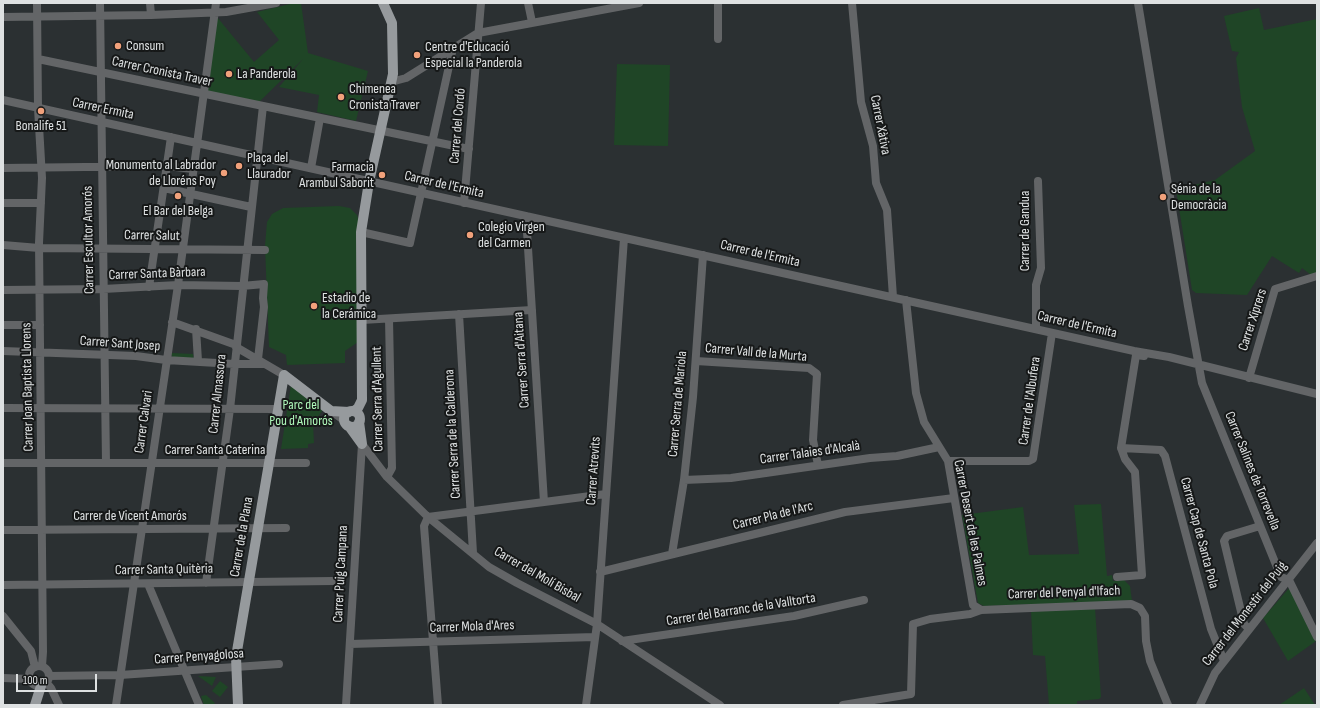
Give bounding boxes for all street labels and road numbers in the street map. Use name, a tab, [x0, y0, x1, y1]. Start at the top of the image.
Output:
street label: Carrer Cronista Traver	[110, 53, 214, 91]
street label: Carrer del Cordó	[446, 87, 470, 165]
street label: Carrer Ermita	[71, 94, 135, 124]
street label: Carrer Xàtiva	[866, 94, 894, 156]
street label: Carrer de l'Ermita	[403, 168, 485, 202]
street label: Carrer Escultor Amorós	[80, 186, 98, 294]
street label: Carrer de Gandua	[1017, 191, 1033, 271]
street label: Carrer Salut	[124, 227, 180, 245]
street label: Carrer de l'Ermita	[719, 237, 801, 271]
street label: Carrer Santa Bàrbara	[108, 264, 206, 284]
street label: Carrer Xiprers	[1235, 287, 1271, 353]
street label: Carrer de l'Ermita	[1036, 308, 1118, 342]
street label: Carrer Serra d'Aitana	[510, 311, 534, 409]
street label: Carrer Joan Baptista Llorens	[18, 322, 38, 452]
street label: Carrer Sant Josep	[79, 333, 161, 355]
street label: Carrer Vall de la Murta	[704, 340, 808, 366]
street label: Carrer Serra d'Agullent	[369, 346, 387, 452]
street label: Carrer Serra de Mariola	[665, 350, 691, 458]
street label: Carrer Almassora	[205, 354, 231, 434]
street label: Carrer de l'Albufera	[1015, 356, 1045, 446]
street label: Carrer Serra de la Calderona	[441, 369, 465, 499]
street label: Carrer Calvari	[131, 389, 157, 455]
street label: Carrer Salines de Torrevella	[1221, 409, 1283, 533]
street label: Carrer Atrevits	[583, 436, 605, 506]
street label: Carrer Talaies d'Alcalà	[759, 438, 861, 468]
street label: Carrer Santa Caterina	[165, 442, 265, 458]
street label: Carrer Desert de les Palmes	[950, 459, 990, 587]
street label: Carrer Cap de Santa Pola	[1176, 476, 1222, 590]
street label: Carrer de la Plana	[227, 496, 257, 578]
street label: Carrer Pla de l'Arc	[731, 498, 815, 534]
street label: Carrer de Vicent Amorós	[73, 508, 187, 524]
street label: Carrer Puig Campana	[330, 525, 352, 623]
street label: Carrer del Molí Bisbal	[491, 543, 583, 607]
street label: Carrer del Monestir del Puig	[1199, 558, 1291, 670]
street label: Carrer Santa Quitèria	[115, 561, 213, 579]
street label: Carrer del Penyal d'Ifach	[1007, 583, 1121, 603]
street label: Carrer del Barranc de la Valltorta	[665, 590, 817, 630]
street label: Carrer Mola d'Ares	[429, 617, 515, 637]
street label: Carrer Penyagolosa	[154, 645, 244, 669]

